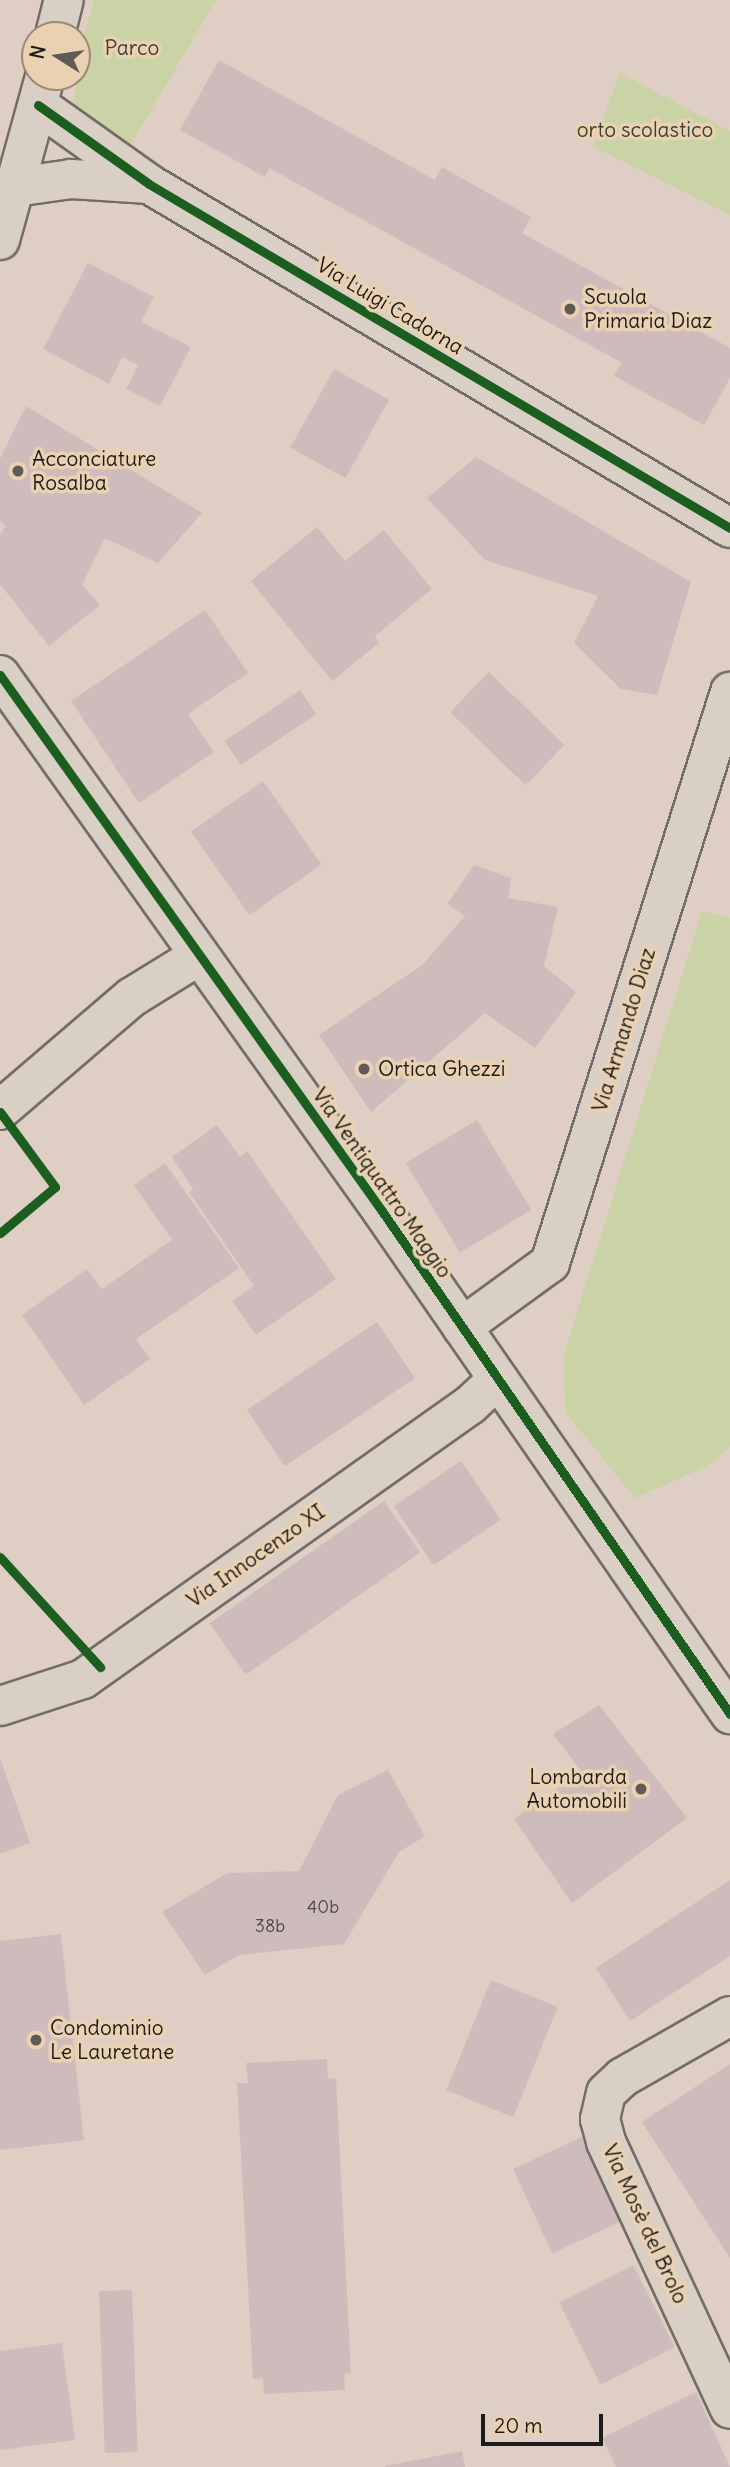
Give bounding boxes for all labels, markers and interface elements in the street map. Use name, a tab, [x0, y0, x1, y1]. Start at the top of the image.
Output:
north arrow	[21, 21, 91, 91]
park label: Parco	[105, 35, 159, 61]
text: N	[24, 43, 51, 61]
park label: orto scolastico	[577, 117, 713, 143]
street label: Via Luigi Cadorna	[312, 252, 468, 360]
place label: Scuola Primaria Diaz	[584, 284, 712, 334]
marker: Scuola Primaria Diaz	[562, 301, 578, 317]
place label: Acconciature Rosalba	[32, 446, 156, 496]
marker: Acconciature Rosalba	[10, 463, 26, 479]
street label: Via Armando Diaz	[587, 945, 661, 1115]
place label: Ortica Ghezzi	[378, 1056, 505, 1082]
marker: Ortica Ghezzi	[356, 1061, 372, 1077]
street label: Via Ventiquattro Maggio	[307, 1083, 457, 1283]
street label: Via Innocenzo XI	[182, 1499, 330, 1613]
place label: Lombarda Automobili	[526, 1764, 627, 1814]
marker: Lombarda Automobili	[633, 1781, 649, 1797]
house number: 40b	[307, 1896, 339, 1918]
house number: 38b	[255, 1915, 285, 1937]
place label: Condominio Le Lauretane	[50, 2015, 174, 2065]
marker: Condominio Le Lauretane	[28, 2032, 44, 2048]
street label: Via Mosè del Brolo	[597, 2140, 693, 2308]
scale bar	[485, 2400, 608, 2444]
text: 20 m	[494, 2412, 543, 2439]

